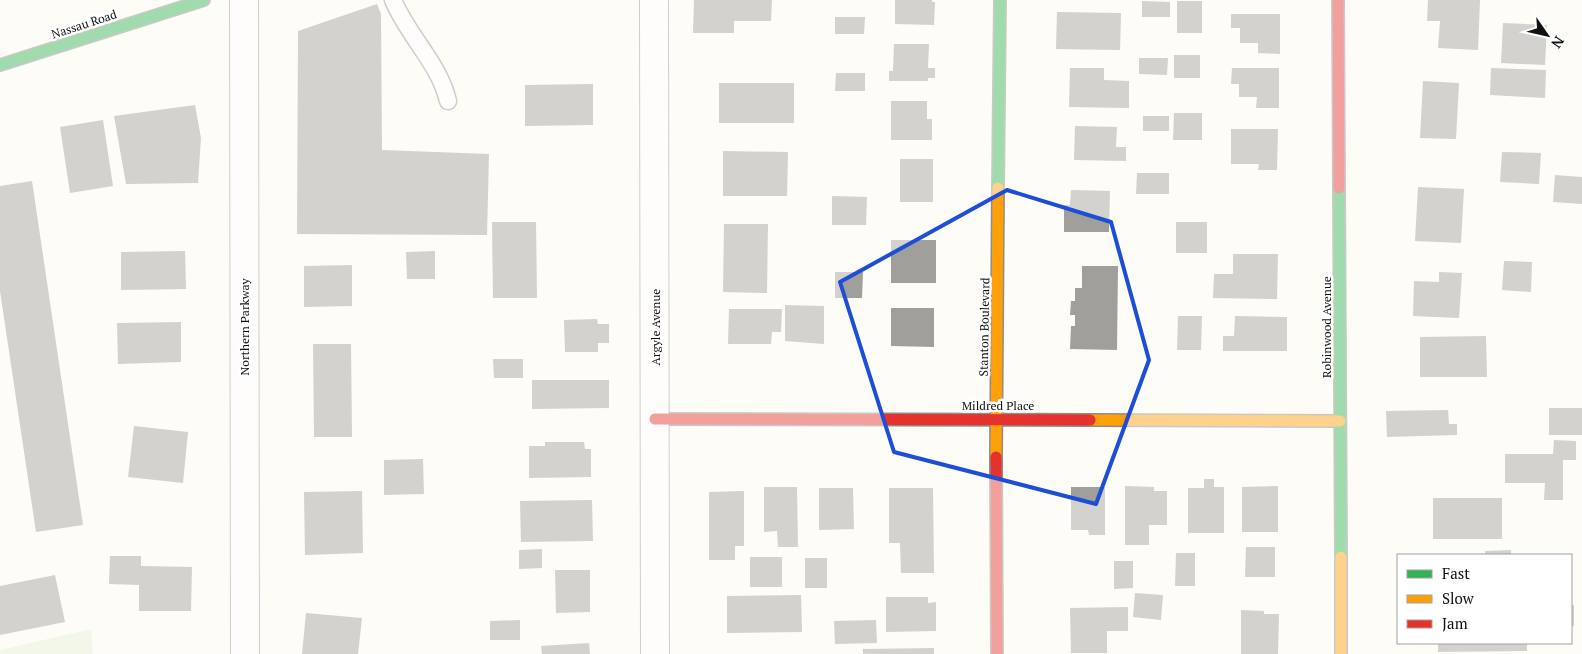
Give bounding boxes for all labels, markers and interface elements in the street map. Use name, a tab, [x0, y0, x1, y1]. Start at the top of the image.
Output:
street label: Nassau Road	[49, 6, 119, 42]
north arrow	[1522, 10, 1572, 60]
text: N	[1547, 33, 1569, 53]
street label: Robinwood Avenue	[1319, 276, 1334, 378]
street label: Stanton Boulevard	[976, 277, 992, 377]
street label: Northern Parkway	[237, 278, 252, 376]
street label: Argyle Avenue	[648, 289, 663, 365]
street label: Mildred Place	[962, 398, 1034, 413]
legend	[1397, 554, 1572, 644]
text: Fast	[1442, 563, 1470, 583]
text: Slow	[1442, 588, 1475, 608]
text: Jam	[1442, 613, 1468, 633]

